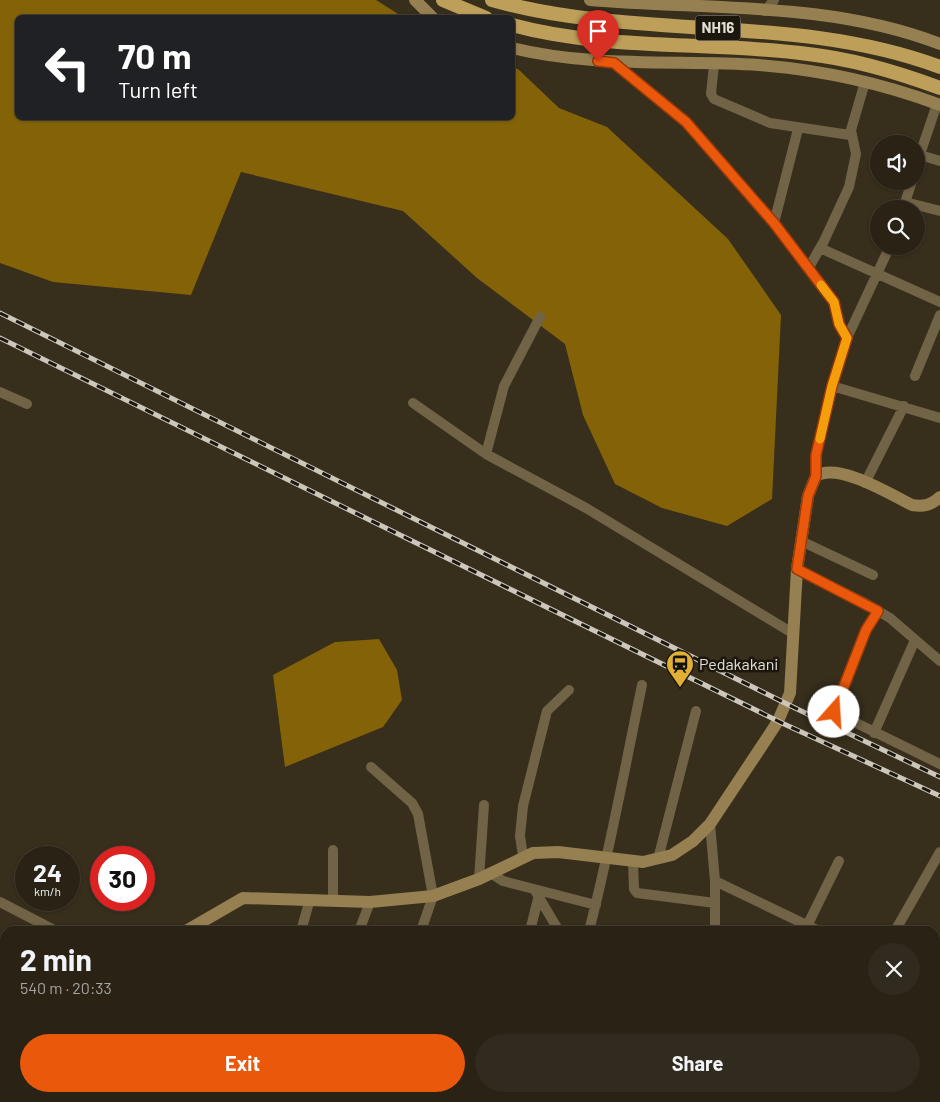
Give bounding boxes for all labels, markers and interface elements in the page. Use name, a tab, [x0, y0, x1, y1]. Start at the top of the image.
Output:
pin	[577, 10, 619, 61]
road number: NH16	[696, 15, 740, 40]
icon: arrive	[584, 17, 612, 45]
text: 70 m	[118, 34, 192, 76]
icon: left	[35, 35, 100, 100]
text: Turn left	[118, 76, 198, 102]
map controls	[870, 135, 925, 255]
button: sound	[870, 135, 925, 190]
button: search	[870, 200, 925, 255]
station icon: Pedakakani	[665, 649, 695, 688]
place label: Pedakakani	[699, 654, 778, 673]
position arrow	[807, 685, 859, 737]
speed limit sign: 30	[90, 846, 155, 911]
text: 24	[33, 857, 62, 887]
text: km/h	[34, 884, 61, 898]
text: 2 min	[20, 941, 92, 977]
button: close	[868, 943, 920, 995]
text: 540 m · 20:33	[20, 978, 112, 997]
button: Exit	[20, 1034, 465, 1092]
button: Share	[475, 1034, 920, 1092]

